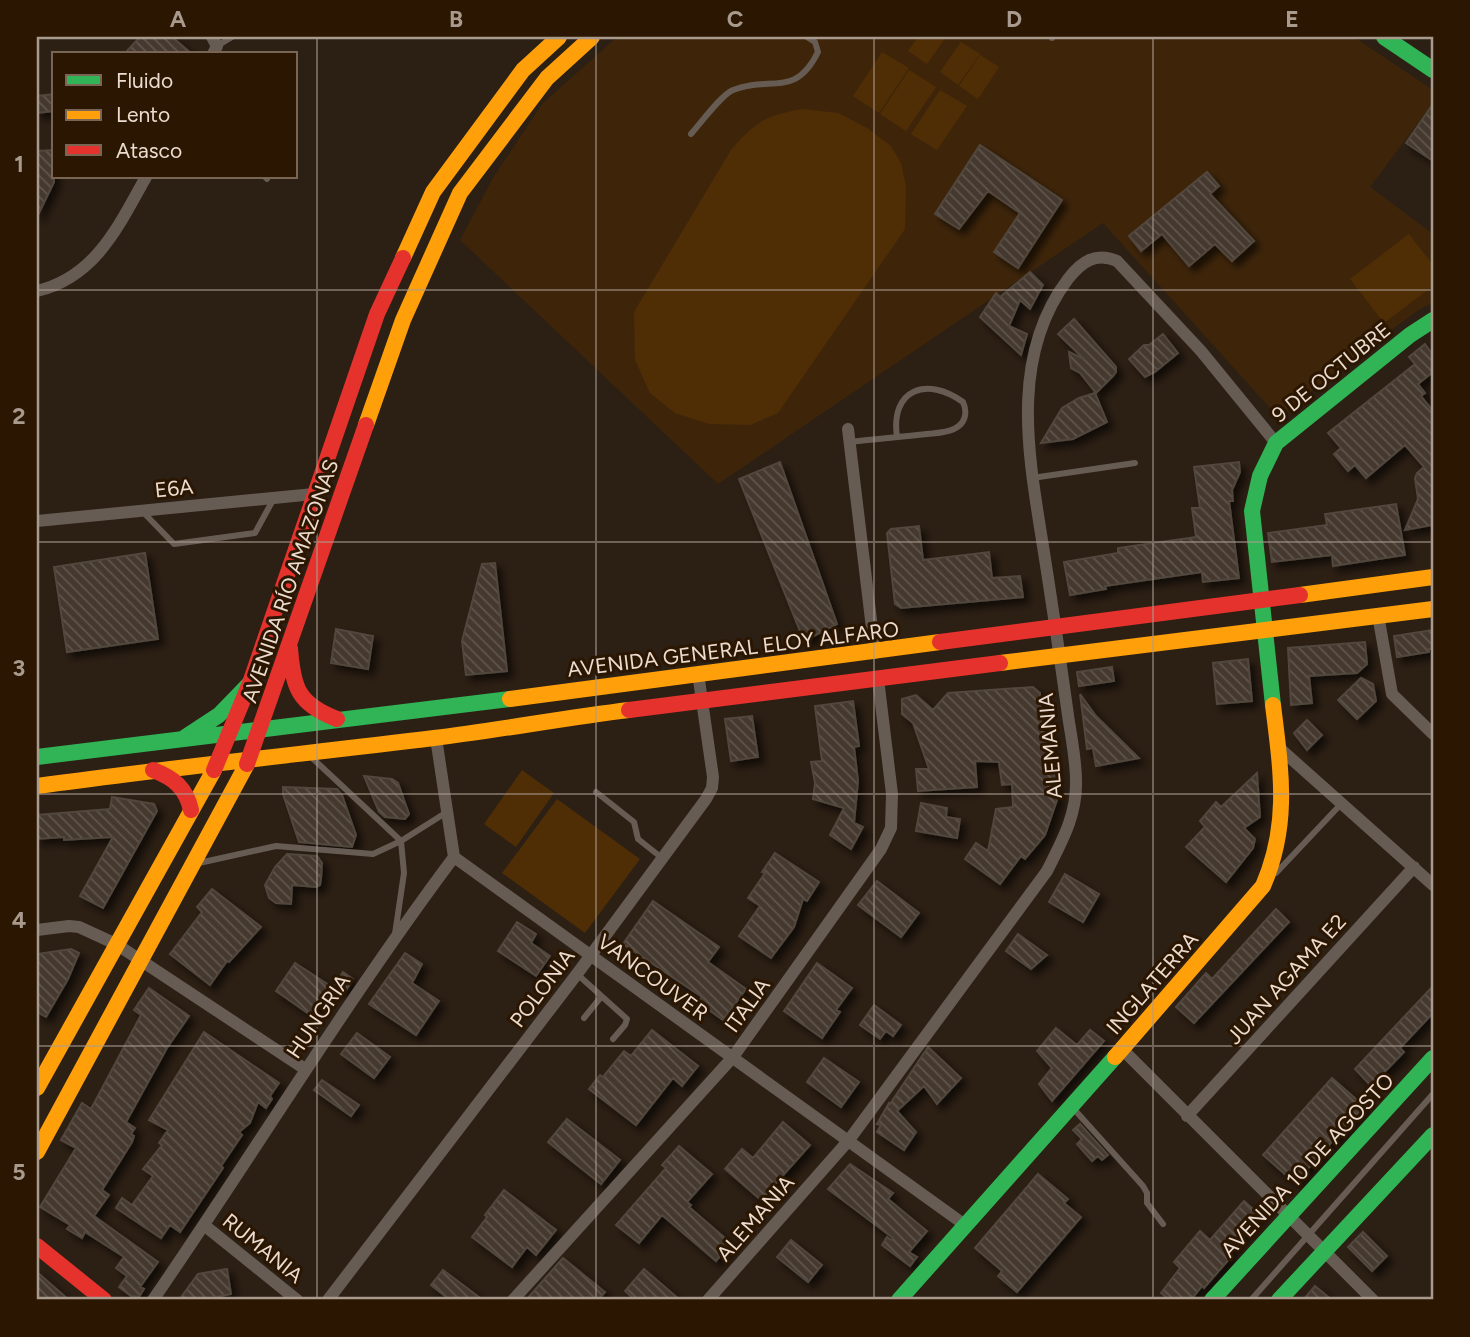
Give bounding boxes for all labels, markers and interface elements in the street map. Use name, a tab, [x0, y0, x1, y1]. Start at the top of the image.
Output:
text: A	[170, 5, 187, 33]
text: B	[449, 5, 463, 33]
text: C	[727, 5, 744, 33]
text: D	[1006, 5, 1022, 33]
text: E	[1285, 5, 1299, 33]
legend	[52, 52, 298, 178]
text: Fluido	[116, 68, 173, 93]
text: Lento	[116, 102, 170, 127]
text: Atasco	[116, 138, 182, 163]
text: 1	[14, 150, 24, 178]
street label: 9 DE OCTUBRE	[1267, 317, 1395, 427]
text: 2	[12, 402, 26, 430]
street label: AVENIDA RÍO AMAZONAS	[237, 456, 343, 706]
street label: E6A	[154, 474, 194, 502]
street label: AVENIDA GENERAL ELOY ALFARO	[566, 616, 900, 682]
text: 3	[13, 654, 25, 682]
street label: ALEMANIA	[1033, 692, 1067, 800]
text: 4	[12, 906, 26, 934]
street label: JUAN AGAMA E2	[1221, 909, 1351, 1049]
street label: INGLATERRA	[1101, 927, 1203, 1039]
street label: VANCOUVER	[593, 929, 713, 1025]
street label: POLONIA	[504, 944, 580, 1032]
street label: HUNGRIA	[281, 969, 355, 1063]
street label: ITALIA	[719, 973, 775, 1037]
street label: AVENIDA 10 DE AGOSTO	[1215, 1068, 1399, 1262]
text: 5	[12, 1158, 26, 1186]
street label: ALEMANIA	[711, 1170, 799, 1266]
street label: RUMANIA	[218, 1208, 308, 1288]

